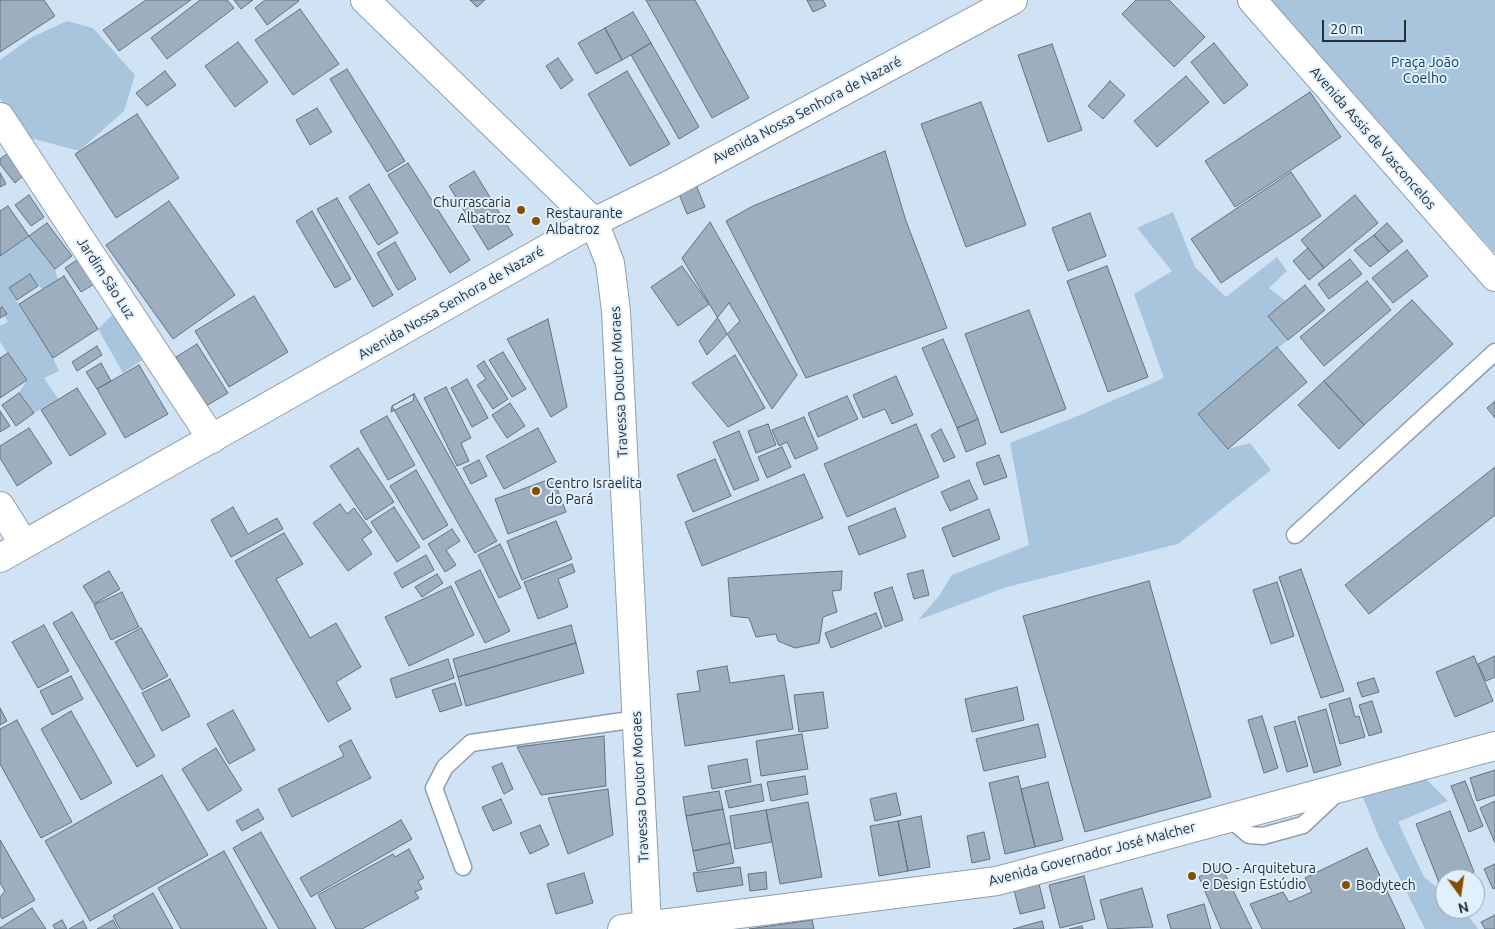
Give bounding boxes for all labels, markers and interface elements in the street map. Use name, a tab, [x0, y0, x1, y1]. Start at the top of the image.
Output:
scale bar	[1325, 10, 1409, 42]
text: 20 m	[1330, 20, 1363, 37]
street label: Avenida Nossa Senhora de Nazaré	[709, 53, 905, 167]
park label: Praça João Coelho	[1391, 54, 1459, 86]
street label: Avenida Assis de Vasconcelos	[1307, 63, 1439, 213]
place label: Churrascaria Albatroz	[433, 194, 511, 226]
marker: Churrascaria Albatroz	[515, 204, 527, 216]
place label: Restaurante Albatroz	[546, 205, 623, 238]
marker: Restaurante Albatroz	[530, 215, 542, 227]
street label: Jardim São Luz	[73, 234, 139, 322]
street label: Avenida Nossa Senhora de Nazaré	[355, 243, 547, 363]
street label: Travessa Doutor Moraes	[607, 306, 631, 458]
place label: Centro Israelita do Pará	[546, 475, 642, 508]
marker: Centro Israelita do Pará	[530, 485, 542, 497]
street label: Travessa Doutor Moraes	[628, 711, 652, 863]
street label: Avenida Governador José Malcher	[987, 818, 1197, 890]
place label: DUO - Arquitetura e Design Estúdio	[1202, 860, 1316, 892]
north arrow	[1435, 869, 1485, 919]
marker: DUO - Arquitetura e Design Estúdio	[1186, 870, 1198, 882]
place label: Bodytech	[1356, 877, 1416, 893]
marker: Bodytech	[1340, 879, 1352, 891]
text: N	[1456, 899, 1470, 917]

